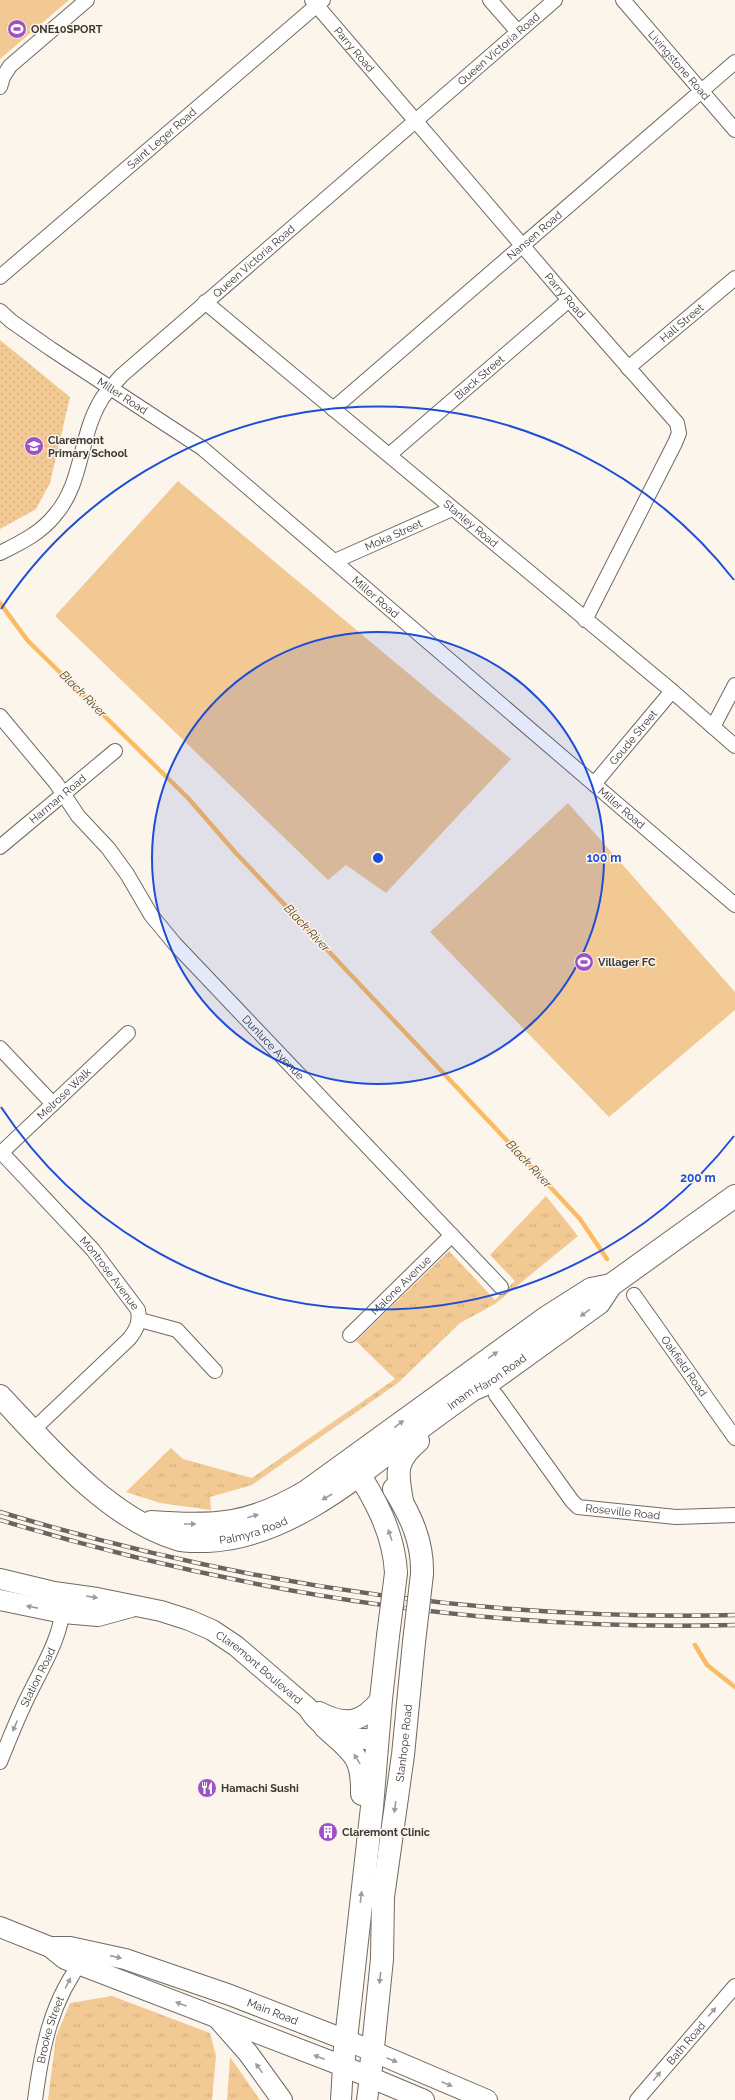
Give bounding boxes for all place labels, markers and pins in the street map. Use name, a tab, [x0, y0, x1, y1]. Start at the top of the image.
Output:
sports icon: ONE10SPORT	[6, 18, 28, 40]
place label: ONE10SPORT	[31, 23, 103, 36]
place label: Claremont Primary School	[48, 434, 128, 460]
school or university icon: Claremont Primary School	[23, 435, 45, 457]
centre of rings	[371, 851, 385, 865]
sports icon: Villager FC	[573, 951, 595, 973]
place label: Villager FC	[598, 956, 656, 969]
restaurant icon: Hamachi Sushi	[196, 1777, 218, 1799]
place label: Hamachi Sushi	[221, 1782, 299, 1795]
building icon: Claremont Clinic	[317, 1821, 339, 1843]
place label: Claremont Clinic	[342, 1826, 430, 1839]

